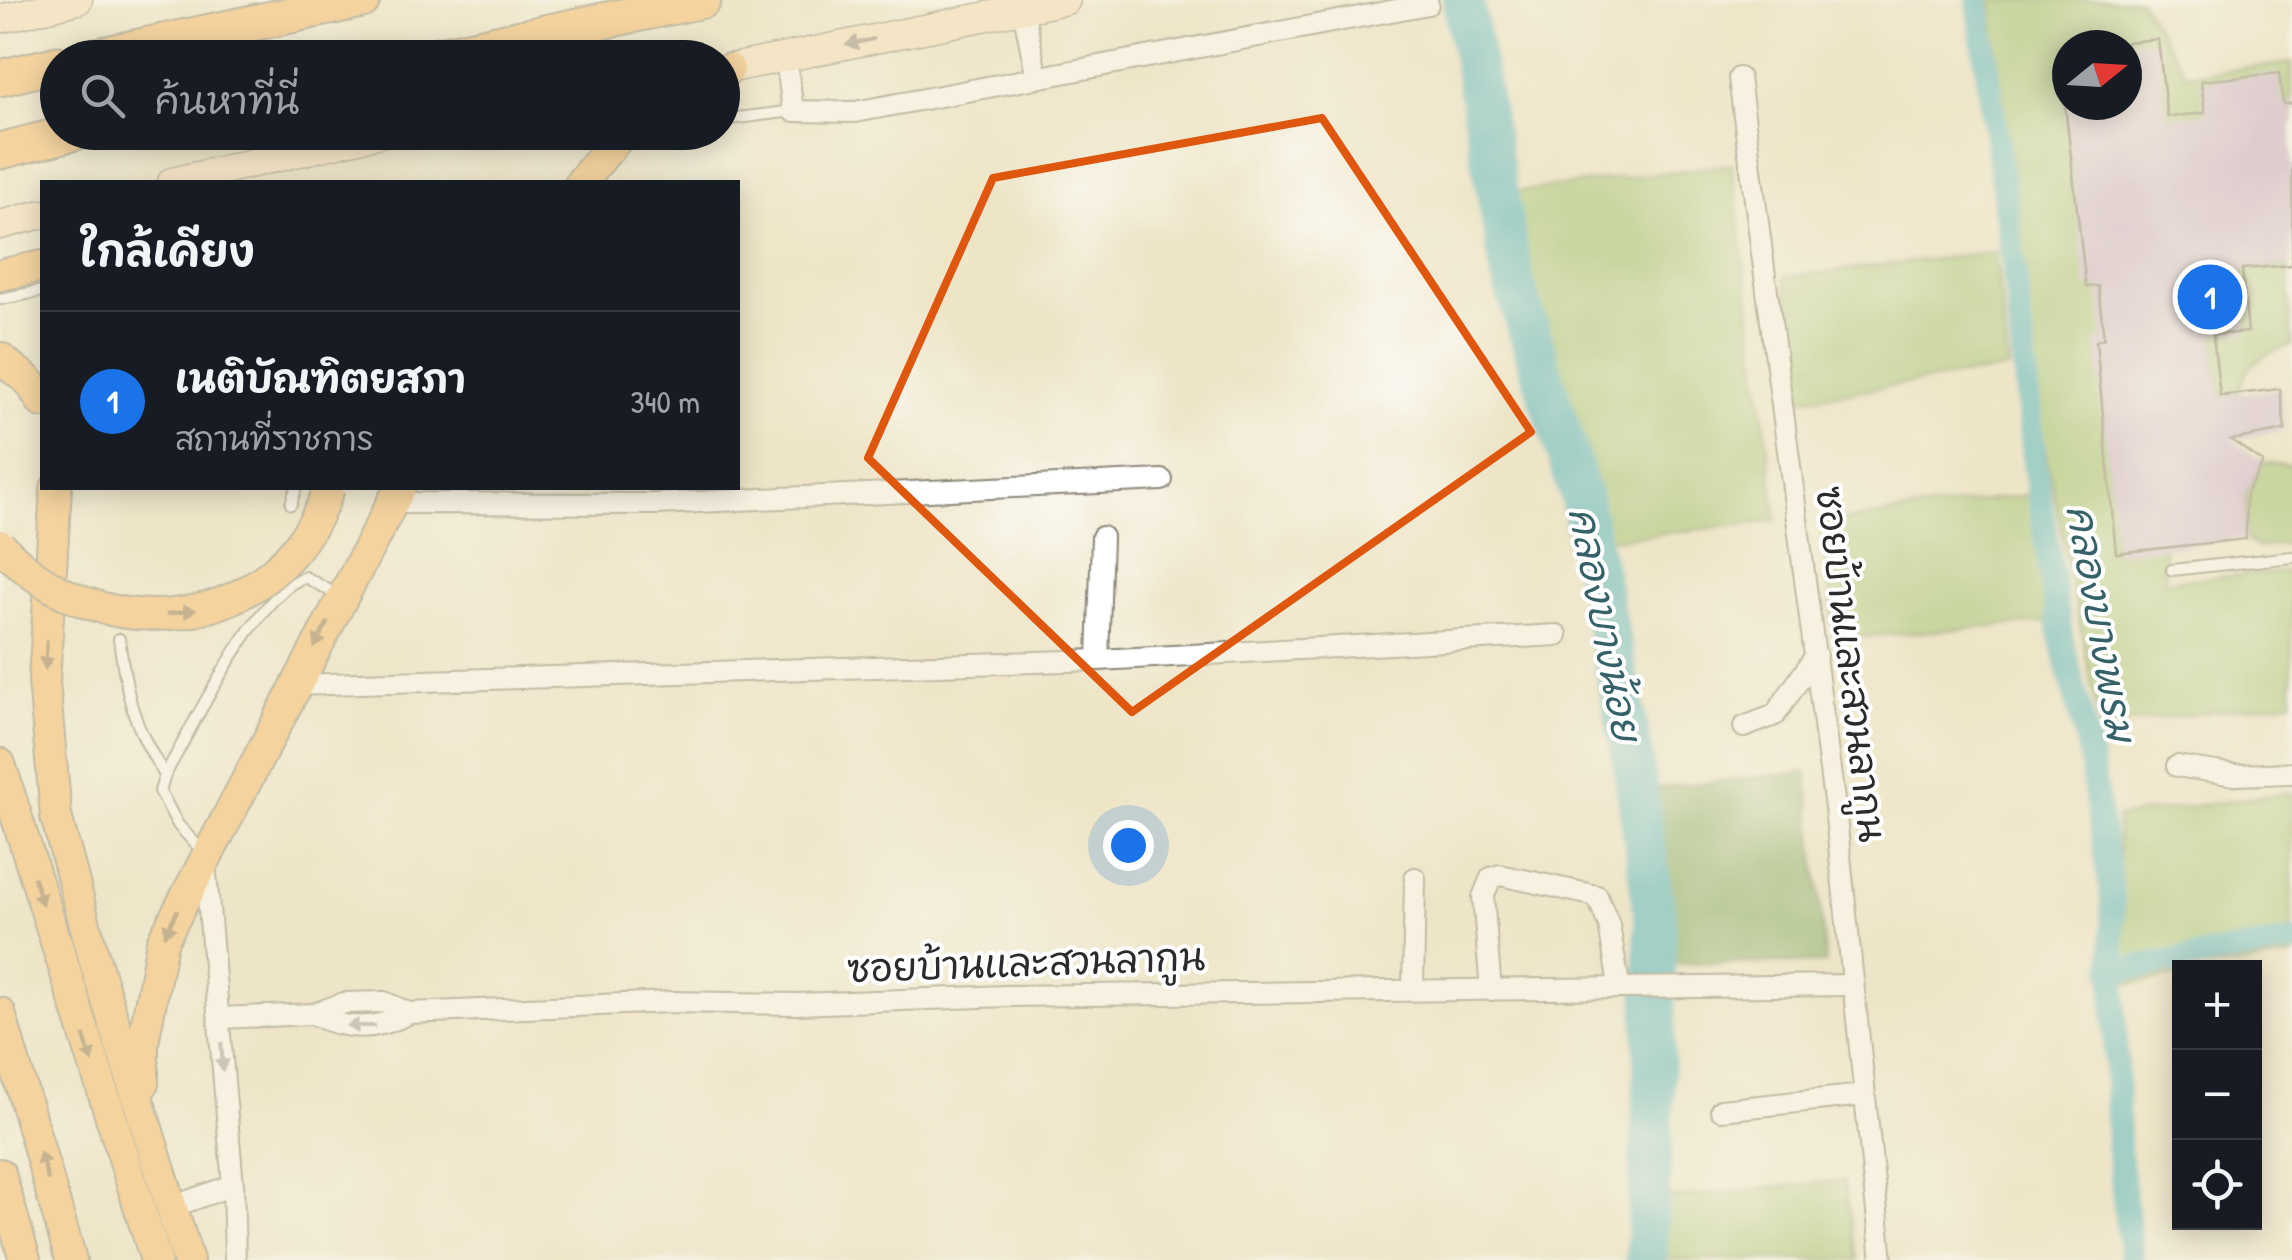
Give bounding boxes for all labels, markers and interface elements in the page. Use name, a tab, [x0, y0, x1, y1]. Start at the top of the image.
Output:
north arrow	[2052, 30, 2142, 120]
one-way arrow	[844, 34, 875, 50]
search box	[40, 40, 740, 150]
icon: search	[75, 68, 130, 123]
text: ค้นหาที่นี่	[155, 74, 299, 126]
text: ใกล้เคียง	[80, 222, 255, 279]
pin: 1	[2178, 260, 2242, 334]
text: เนติบัณฑิตยสภา	[175, 352, 466, 404]
text: 1	[107, 380, 118, 423]
text: 340 m	[630, 380, 700, 423]
text: สถานที่ราชการ	[175, 417, 374, 460]
street label: ซอยบ้านและสวนลากูน	[1802, 483, 1900, 845]
water label: คลองบางพรม	[2055, 500, 2150, 748]
water label: คลองบางน้อย	[1557, 502, 1656, 748]
one-way arrow	[165, 604, 197, 620]
one-way arrow	[313, 621, 330, 650]
one-way arrow	[38, 639, 54, 671]
your location	[1103, 820, 1154, 871]
one-way arrow	[32, 877, 47, 907]
one-way arrow	[163, 909, 180, 938]
street label: ซอยบ้านและสวนลากูน	[846, 930, 1206, 996]
map controls	[2172, 960, 2262, 1230]
button: +	[2172, 960, 2262, 1050]
one-way arrow	[345, 1018, 377, 1034]
one-way arrow	[82, 1035, 97, 1065]
one-way arrow	[214, 1041, 230, 1073]
button: −	[2172, 1050, 2262, 1140]
button: locate	[2172, 1140, 2262, 1230]
one-way arrow	[36, 1151, 51, 1181]

